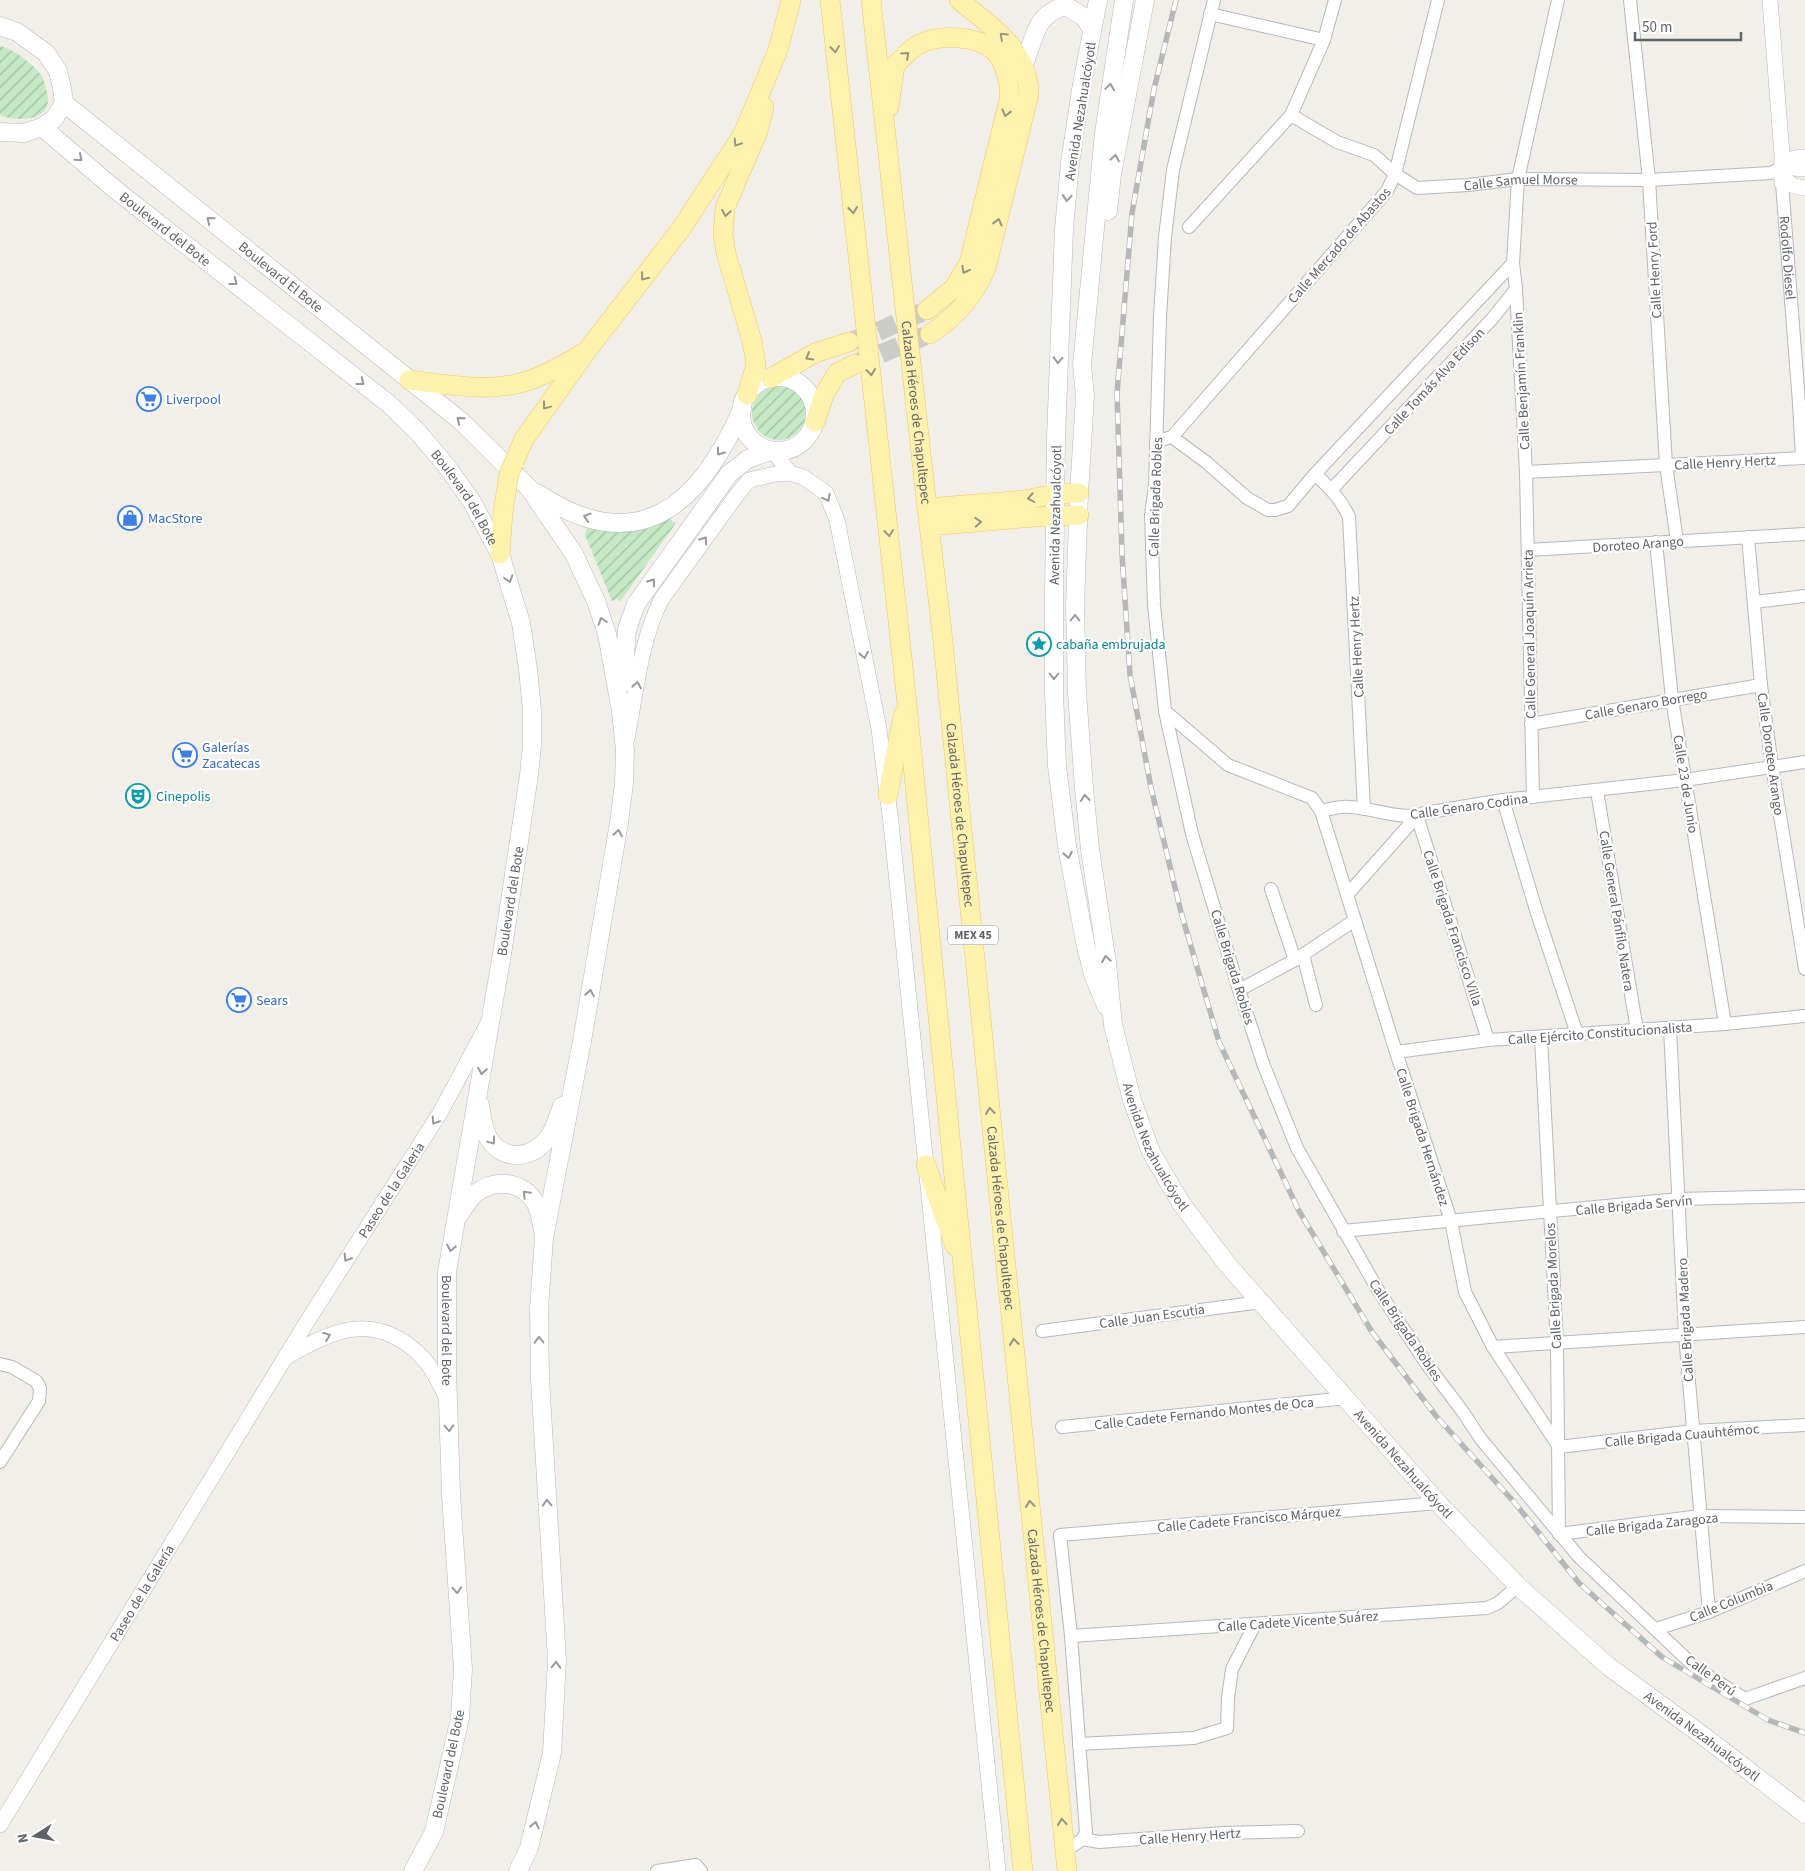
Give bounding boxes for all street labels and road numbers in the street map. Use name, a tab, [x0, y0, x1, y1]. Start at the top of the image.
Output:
street label: Avenida Nezahualcóyotl	[1060, 40, 1102, 182]
street label: Calle Samuel Morse	[1463, 170, 1578, 196]
street label: Calle Mercado de Abastos	[1283, 183, 1396, 308]
street label: Boulevard del Bote	[115, 188, 215, 272]
street label: Rodolfo Diesel	[1774, 215, 1800, 301]
street label: Calle Henry Ford	[1642, 221, 1668, 319]
street label: Boulevard El Bote	[234, 237, 327, 318]
street label: Calle Benjamín Franklin	[1508, 311, 1536, 451]
street label: Calzada Héroes de Chapultepec	[895, 320, 936, 506]
street label: Calle Tomás Alva Edison	[1380, 324, 1490, 440]
street label: Calle Brigada Robles	[1144, 437, 1168, 557]
street label: Avenida Nezahualcóyotl	[1045, 444, 1067, 585]
street label: Boulevard del Bote	[426, 446, 503, 549]
street label: Calle Henry Hertz	[1674, 450, 1776, 476]
street label: Doroteo Arango	[1592, 532, 1684, 558]
street label: Calle General Joaquín Arrieta	[1519, 549, 1541, 719]
street label: Calle Henry Hertz	[1344, 596, 1370, 698]
street label: Calle Genaro Borrego	[1583, 684, 1709, 726]
street label: Calle Doroteo Arango	[1752, 692, 1788, 817]
street label: Calzada Héroes de Chapultepec	[940, 722, 979, 909]
street label: Calle 23 de Junio	[1667, 734, 1703, 835]
street label: Calle Genaro Codina	[1409, 789, 1529, 825]
street label: Calle General Pánfilo Natera	[1593, 829, 1639, 993]
street label: Boulevard del Bote	[492, 845, 530, 957]
street label: Calle Brigada Francisco Villa	[1417, 848, 1487, 1009]
street label: Calle Brigada Robles	[1205, 907, 1259, 1027]
road number: MEX 45	[948, 926, 998, 944]
street label: Calle Ejército Constitucionalista	[1507, 1018, 1693, 1050]
street label: Calle Brigada Hernández	[1390, 1066, 1454, 1209]
street label: Avenida Nezahualcóyotl	[1117, 1081, 1193, 1216]
street label: Calzada Héroes de Chapultepec	[981, 1125, 1019, 1312]
street label: Paseo de la Galeria	[354, 1138, 430, 1242]
street label: Calle Brigada Servín	[1575, 1191, 1693, 1221]
street label: Calle Brigada Morelos	[1541, 1222, 1567, 1350]
street label: Calle Brigada Madero	[1673, 1257, 1699, 1383]
street label: Boulevard del Bote	[436, 1275, 457, 1386]
street label: Calle Brigada Robles	[1363, 1275, 1447, 1386]
street label: Calle Juan Escutia	[1098, 1300, 1206, 1334]
street label: Calle Cadete Fernando Montes de Oca	[1093, 1393, 1315, 1435]
street label: Avenida Nezahualcóyotl	[1349, 1405, 1457, 1524]
street label: Calle Brigada Cuauhtémoc	[1604, 1419, 1761, 1453]
street label: Calle Cadete Francisco Márquez	[1157, 1502, 1342, 1538]
street label: Calle Brigada Zaragoza	[1585, 1508, 1719, 1542]
street label: Calzada Héroes de Chapultepec	[1022, 1528, 1060, 1715]
street label: Paseo de la Galería	[105, 1541, 180, 1646]
street label: Calle Columbia	[1687, 1576, 1776, 1628]
street label: Calle Cadete Vicente Suárez	[1217, 1606, 1379, 1638]
street label: Calle Perú	[1681, 1650, 1740, 1701]
street label: Avenida Nezahualcóyotl	[1639, 1687, 1764, 1787]
street label: Boulevard del Bote	[428, 1708, 470, 1820]
street label: Calle Henry Hertz	[1139, 1823, 1242, 1851]

